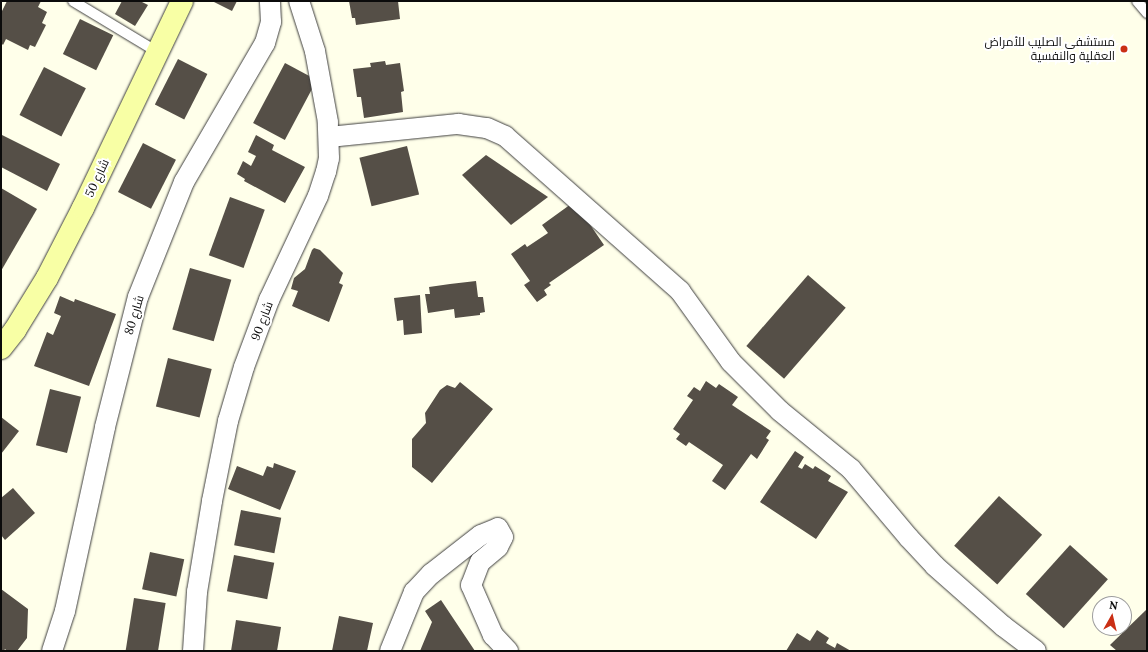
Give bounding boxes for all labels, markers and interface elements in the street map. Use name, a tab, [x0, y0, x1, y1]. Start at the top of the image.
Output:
place label: مستشفى الصليب للأمراض العقلية والنفسية	[985, 35, 1115, 63]
marker: مستشفى الصليب للأمراض العقلية والنفسية	[1118, 43, 1130, 55]
street label: شارع 50	[82, 157, 112, 199]
street label: شارع 80	[121, 293, 147, 337]
street label: شارع 90	[248, 299, 276, 343]
north arrow	[1092, 596, 1132, 636]
text: N	[1108, 598, 1119, 613]

